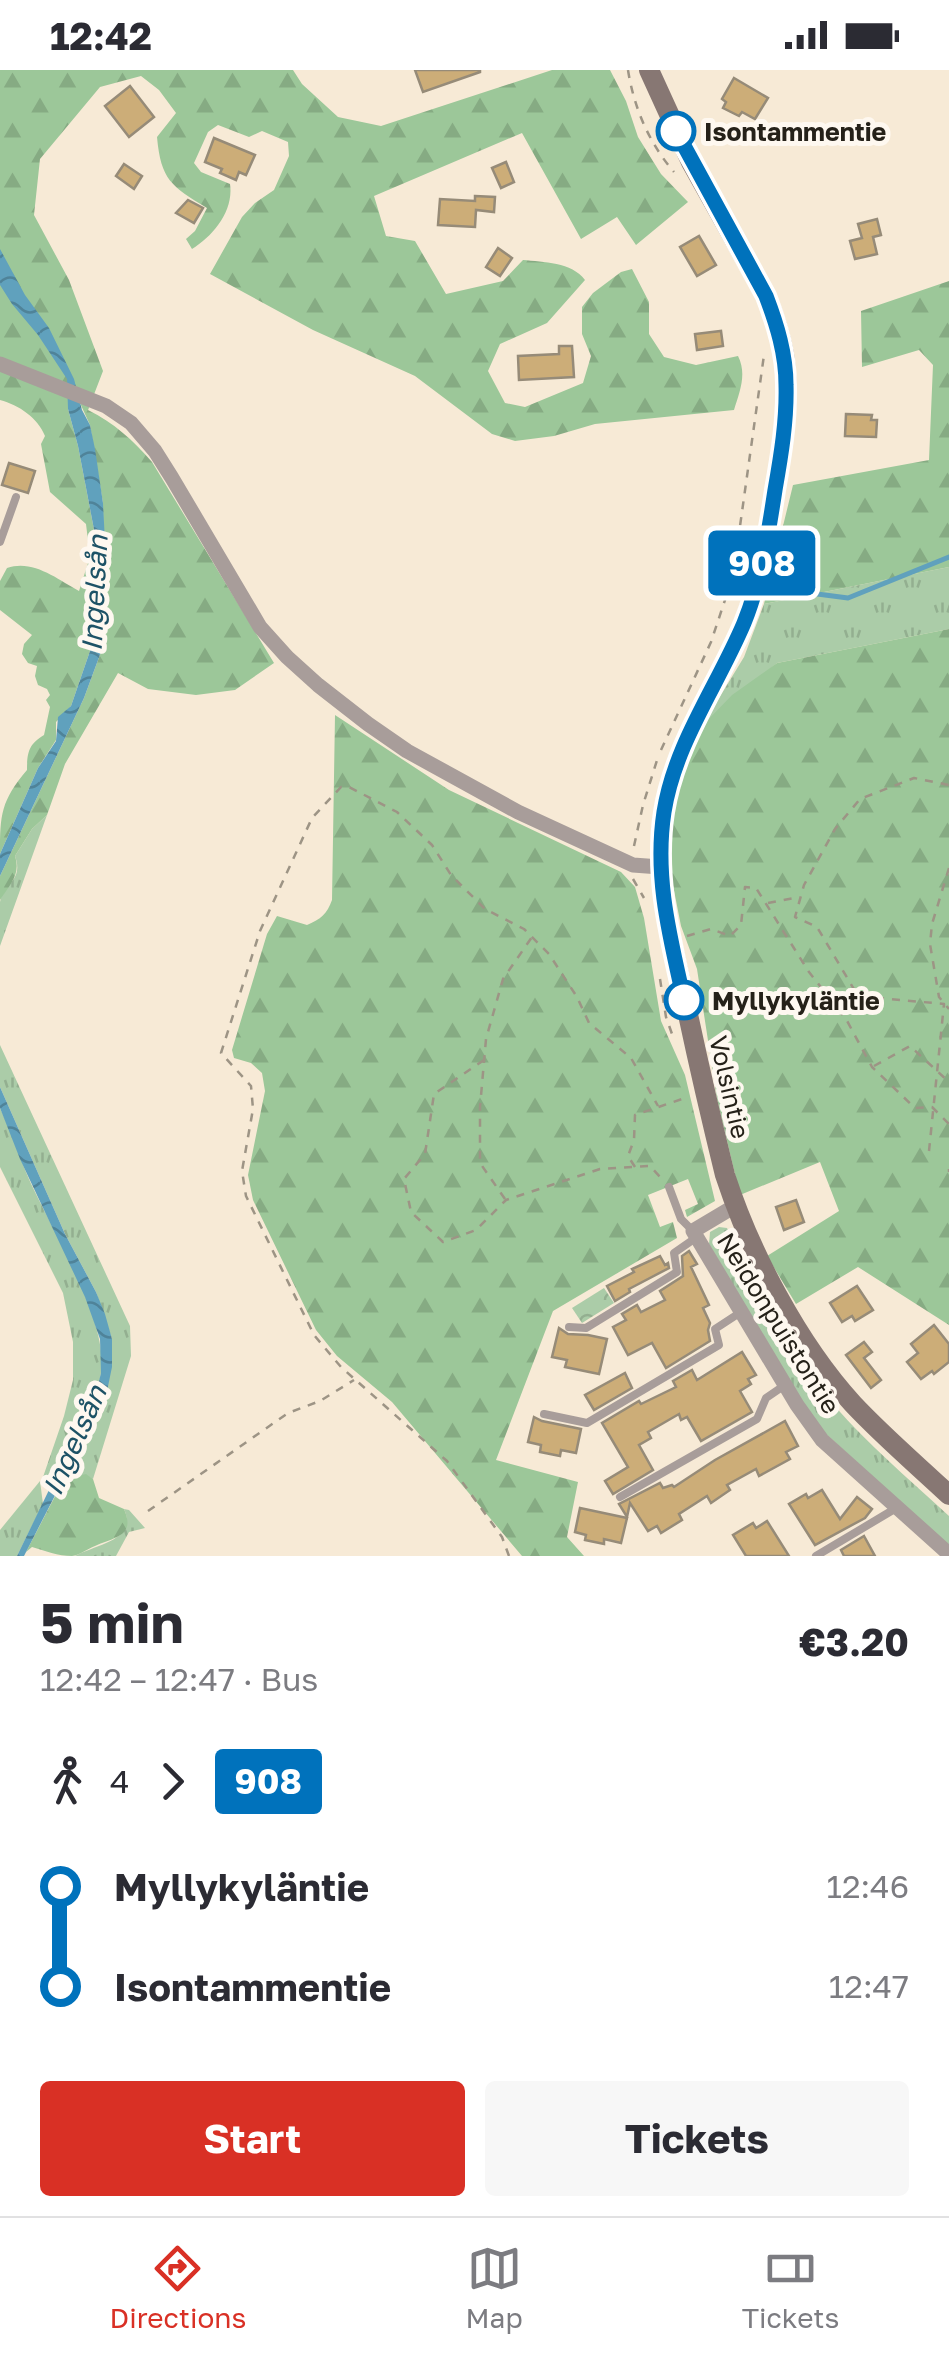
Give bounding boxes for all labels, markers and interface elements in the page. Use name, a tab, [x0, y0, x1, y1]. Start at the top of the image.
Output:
text: 12:42	[50, 13, 152, 58]
marker: Isontammentie	[657, 112, 695, 150]
place label: Isontammentie	[704, 116, 886, 147]
line badge: 908	[704, 530, 820, 596]
water label: Ingelsån	[74, 532, 114, 652]
text: 908	[728, 542, 796, 584]
marker: Myllykyläntie	[665, 981, 703, 1019]
place label: Myllykyläntie	[712, 985, 880, 1016]
street label: Volsintie	[703, 1033, 757, 1141]
street label: Neidonpuistontie	[711, 1227, 847, 1419]
water label: Ingelsån	[35, 1379, 113, 1500]
text: 5 min	[40, 1589, 184, 1655]
text: €3.20	[799, 1619, 909, 1664]
text: 12:42 – 12:47 · Bus	[40, 1660, 318, 1698]
icon: walk	[40, 1754, 95, 1809]
icon: forward	[145, 1754, 200, 1809]
text: 908	[235, 1760, 302, 1802]
text: 4	[110, 1762, 130, 1800]
text: Myllykyläntie	[114, 1864, 369, 1909]
text: 12:46	[826, 1867, 909, 1905]
text: Isontammentie	[114, 1964, 391, 2009]
text: 12:47	[829, 1967, 909, 2005]
button: Start	[40, 2081, 465, 2196]
button: Tickets	[485, 2081, 909, 2196]
tab: Directions	[110, 2241, 246, 2334]
tab: Map	[466, 2241, 523, 2334]
tab: Tickets	[742, 2241, 839, 2334]

